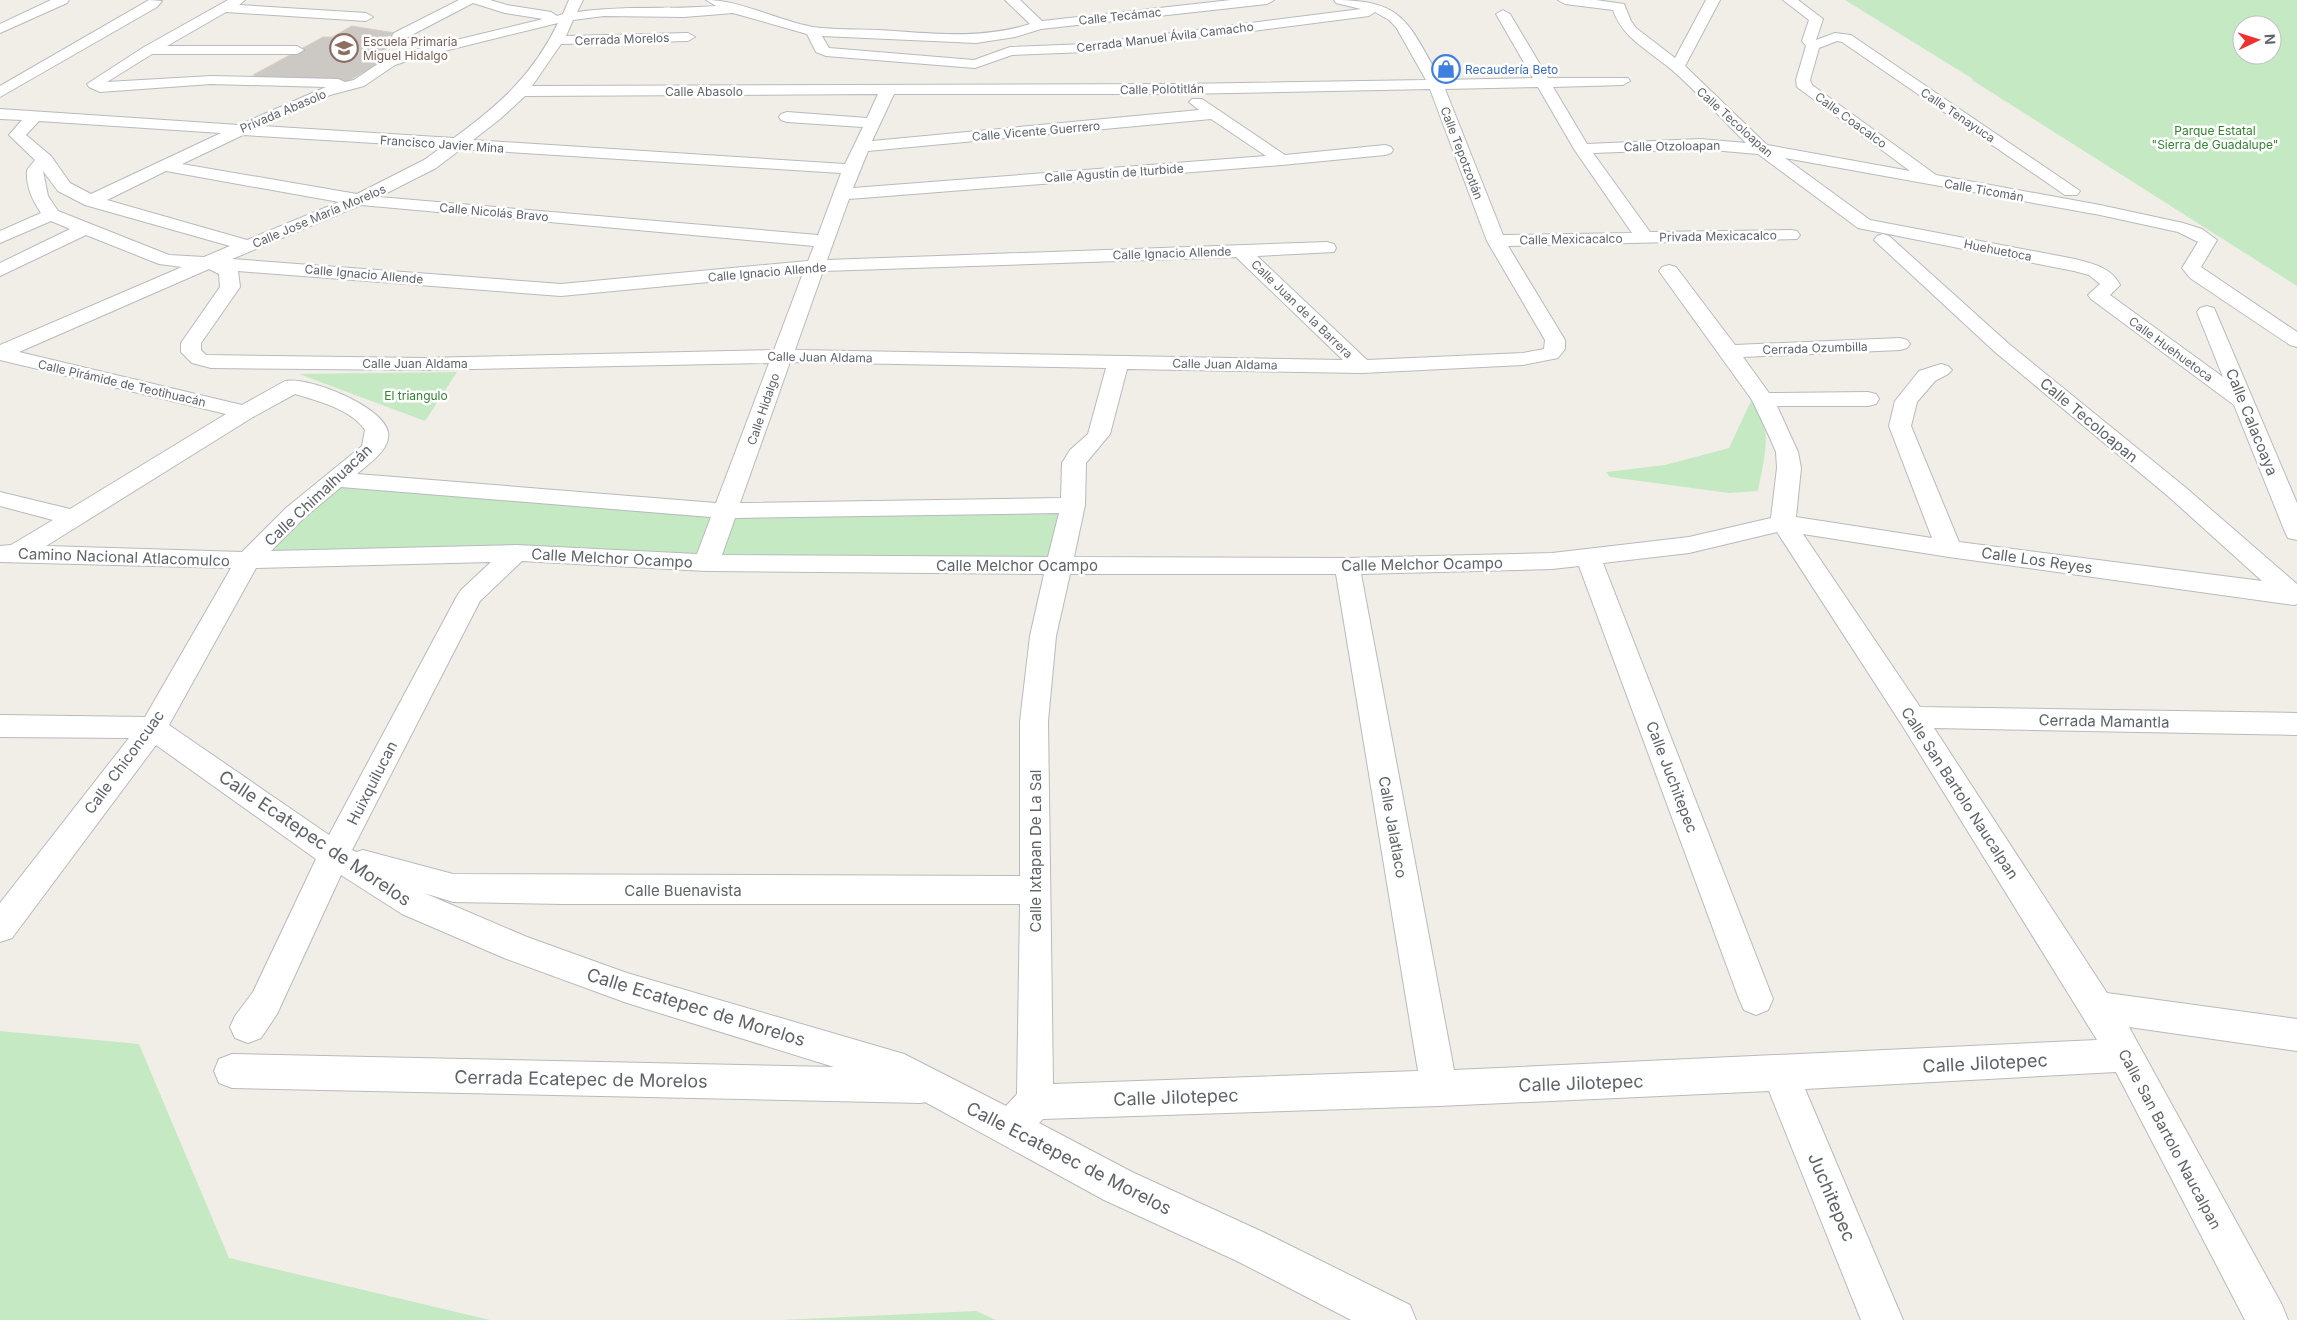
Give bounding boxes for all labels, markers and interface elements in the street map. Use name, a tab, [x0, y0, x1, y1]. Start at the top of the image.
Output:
street label: Calle Tecámac	[1078, 4, 1162, 28]
north arrow	[2232, 15, 2282, 65]
street label: Cerrada Manuel Ávila Camacho	[1076, 19, 1254, 55]
street label: Cerrada Morelos	[574, 30, 670, 48]
school or university icon: Escuela Primaria Miguel Hidalgo	[329, 33, 359, 63]
text: N	[2262, 33, 2279, 45]
place label: Escuela Primaria Miguel Hidalgo	[363, 34, 457, 63]
shop icon: Recaudería Beto	[1431, 54, 1461, 84]
place label: Recaudería Beto	[1465, 62, 1558, 77]
street label: Calle Polotitlán	[1120, 81, 1204, 97]
street label: Calle Abasolo	[665, 84, 743, 99]
street label: Calle Tecoloapan	[1694, 84, 1776, 160]
street label: Calle Tenayuca	[1918, 85, 1998, 145]
street label: Privada Abasolo	[238, 86, 328, 136]
street label: Calle Coacalco	[1812, 89, 1890, 151]
street label: Calle Tepotzotlán	[1437, 104, 1487, 202]
street label: Calle Vicente Guerrero	[971, 118, 1101, 144]
park label: Parque Estatal "Sierra de Guadalupe"	[2152, 123, 2278, 152]
street label: Francisco Javier Mina	[380, 132, 504, 156]
street label: Calle Otzoloapan	[1624, 138, 1720, 154]
street label: Calle Agustín de Iturbide	[1044, 161, 1184, 185]
street label: Calle Ticomán	[1943, 176, 2025, 204]
street label: Calle Jose María Morelos	[250, 181, 388, 251]
street label: Calle Nicolás Bravo	[439, 200, 549, 224]
street label: Privada Mexicacalco	[1659, 227, 1777, 245]
street label: Calle Mexicacalco	[1519, 231, 1623, 247]
street label: Huehuetoca	[1963, 236, 2033, 264]
street label: Calle Ignacio Allende	[1112, 243, 1232, 263]
street label: Calle Juan de la Barrera	[1248, 257, 1356, 361]
street label: Calle Ignacio Allende	[707, 259, 827, 285]
street label: Calle Ignacio Allende	[304, 261, 424, 287]
street label: Calle Huehuetoca	[2126, 313, 2216, 385]
street label: Cerrada Ozumbilla	[1762, 339, 1868, 357]
street label: Calle Juan Aldama	[767, 349, 873, 365]
street label: Calle Pirámide de Teotihuacán	[37, 356, 207, 410]
street label: Calle Juan Aldama	[362, 356, 468, 371]
street label: Calle Juan Aldama	[1172, 356, 1278, 372]
street label: Calle Calacoaya	[2222, 366, 2282, 478]
street label: Calle Hidalgo	[744, 371, 782, 447]
street label: Calle Tecoloapan	[2036, 373, 2142, 467]
park label: El triangulo	[384, 388, 448, 403]
street label: Calle Chimalhuacán	[260, 440, 376, 550]
street label: Calle Los Reyes	[1980, 543, 2094, 577]
street label: Camino Nacional Atlacomulco	[18, 544, 230, 570]
street label: Calle Melchor Ocampo	[531, 544, 693, 572]
street label: Calle Melchor Ocampo	[1341, 553, 1503, 575]
street label: Calle Melchor Ocampo	[936, 556, 1098, 575]
street label: Calle San Bartolo Naucalpan	[1897, 703, 2023, 883]
street label: Calle Chiconcuac	[80, 706, 168, 818]
street label: Cerrada Mamantla	[2038, 710, 2170, 732]
street label: Calle Juchitepec	[1642, 718, 1702, 836]
street label: Huixquilucan	[343, 738, 401, 828]
street label: Calle Ecatepec de Morelos	[215, 766, 415, 910]
street label: Calle Ixtapan De La Sal	[1026, 770, 1045, 932]
street label: Calle Jalatlaco	[1375, 775, 1411, 879]
street label: Calle Buenavista	[624, 881, 742, 900]
street label: Calle Ecatepec de Morelos	[584, 964, 808, 1050]
street label: Calle San Bartolo Naucalpan	[2114, 1046, 2226, 1232]
street label: Calle Jilotepec	[1922, 1049, 2048, 1077]
street label: Cerrada Ecatepec de Morelos	[454, 1066, 708, 1092]
street label: Calle Jilotepec	[1518, 1070, 1644, 1096]
street label: Calle Jilotepec	[1113, 1084, 1239, 1110]
street label: Calle Ecatepec de Morelos	[963, 1097, 1175, 1219]
street label: Juchitepec	[1804, 1150, 1860, 1244]

